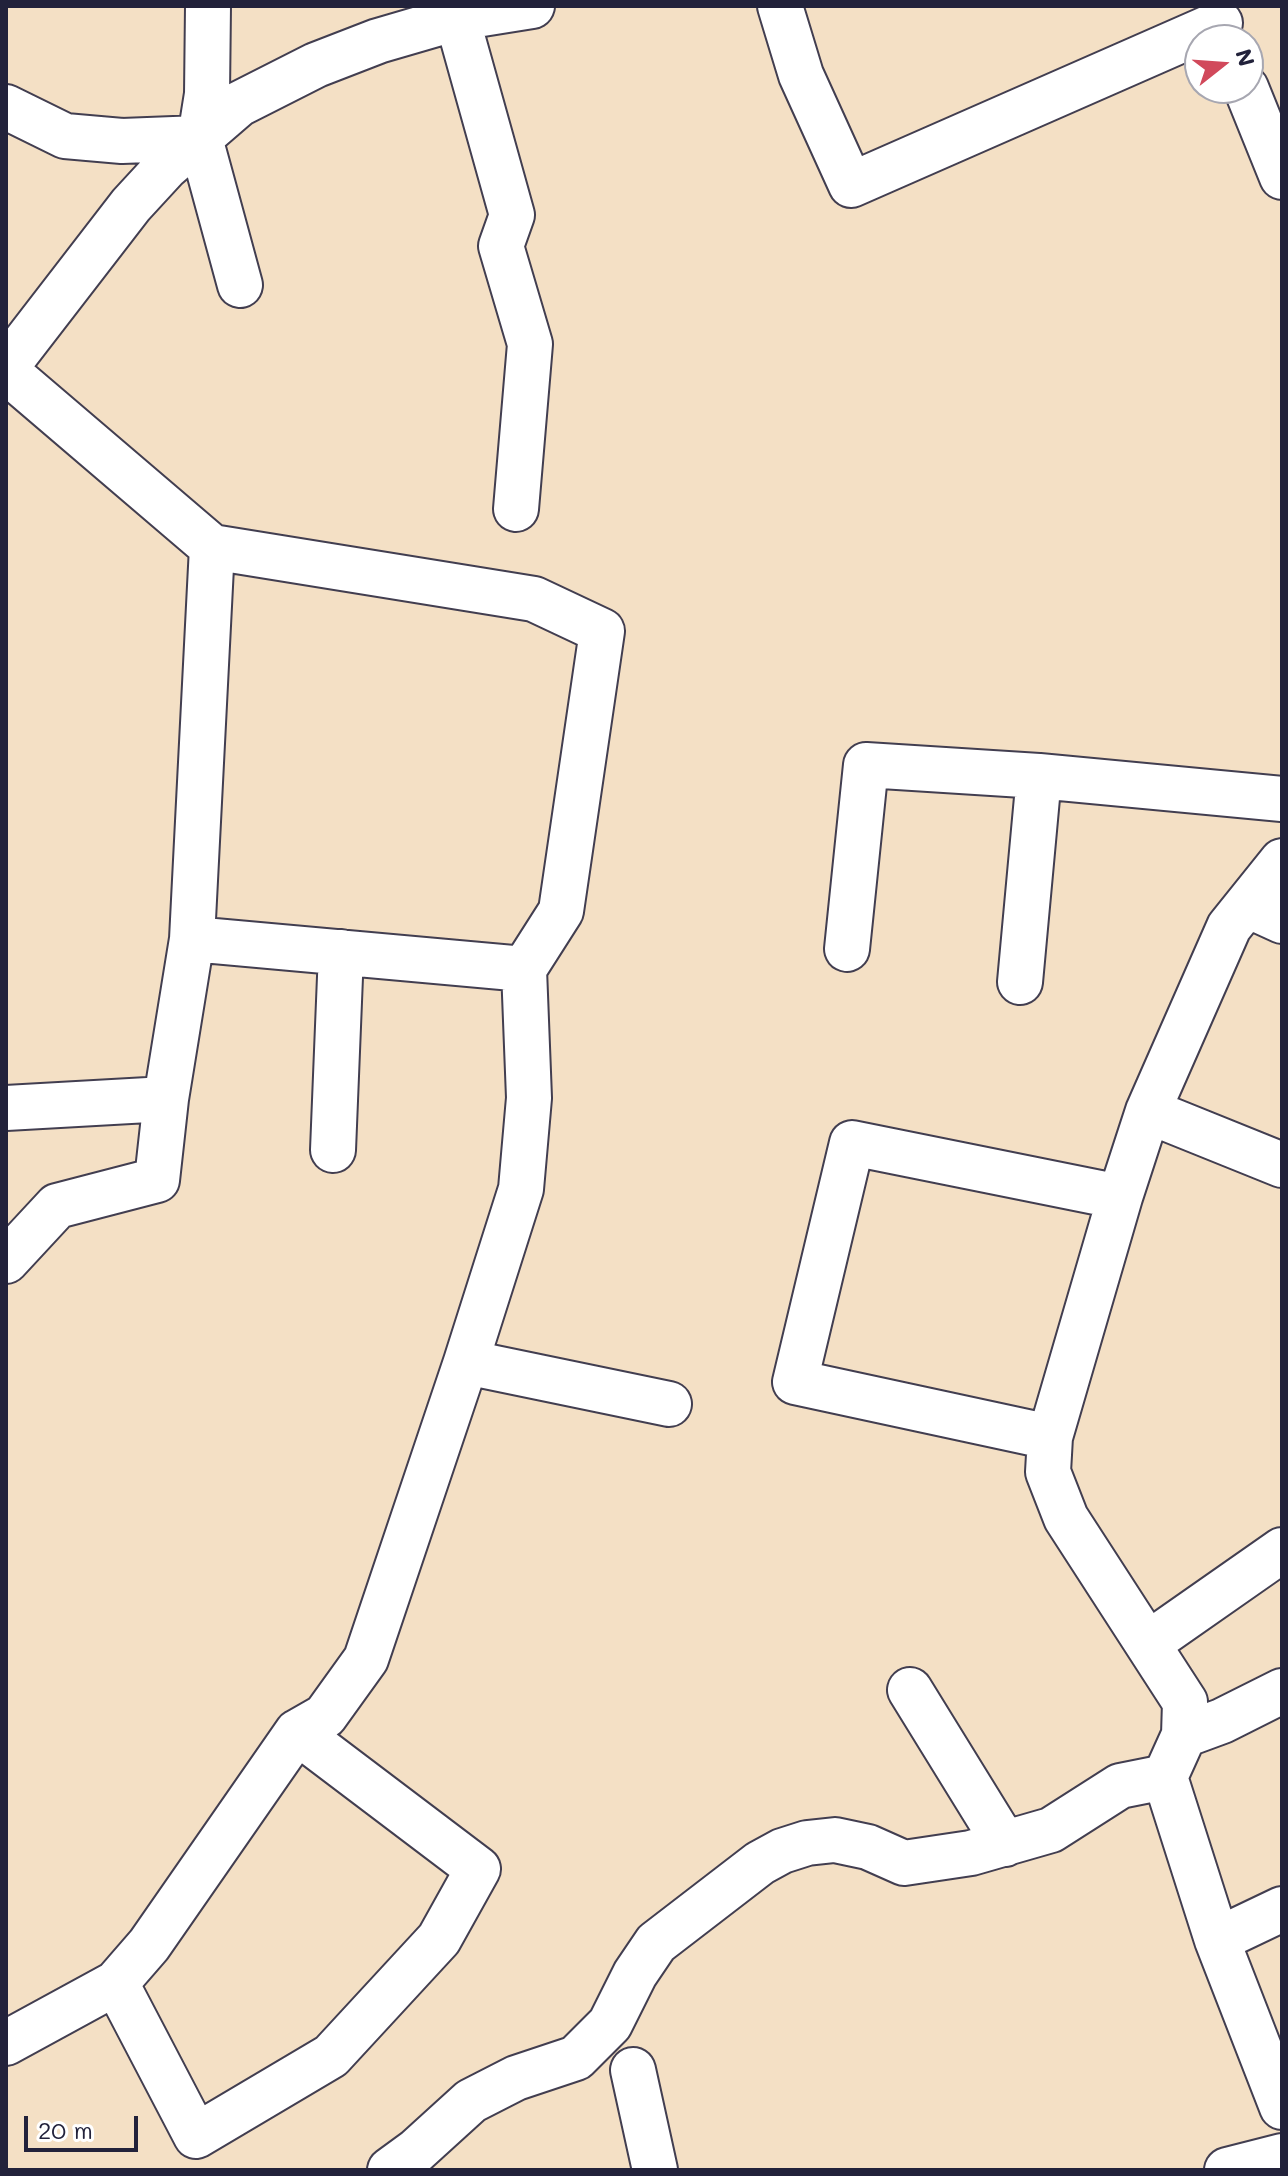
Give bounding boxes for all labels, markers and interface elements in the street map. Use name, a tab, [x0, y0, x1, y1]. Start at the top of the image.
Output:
north arrow	[1184, 24, 1264, 104]
text: N	[1229, 45, 1262, 70]
scale bar	[28, 2100, 142, 2150]
text: 20 m	[38, 2114, 93, 2145]

